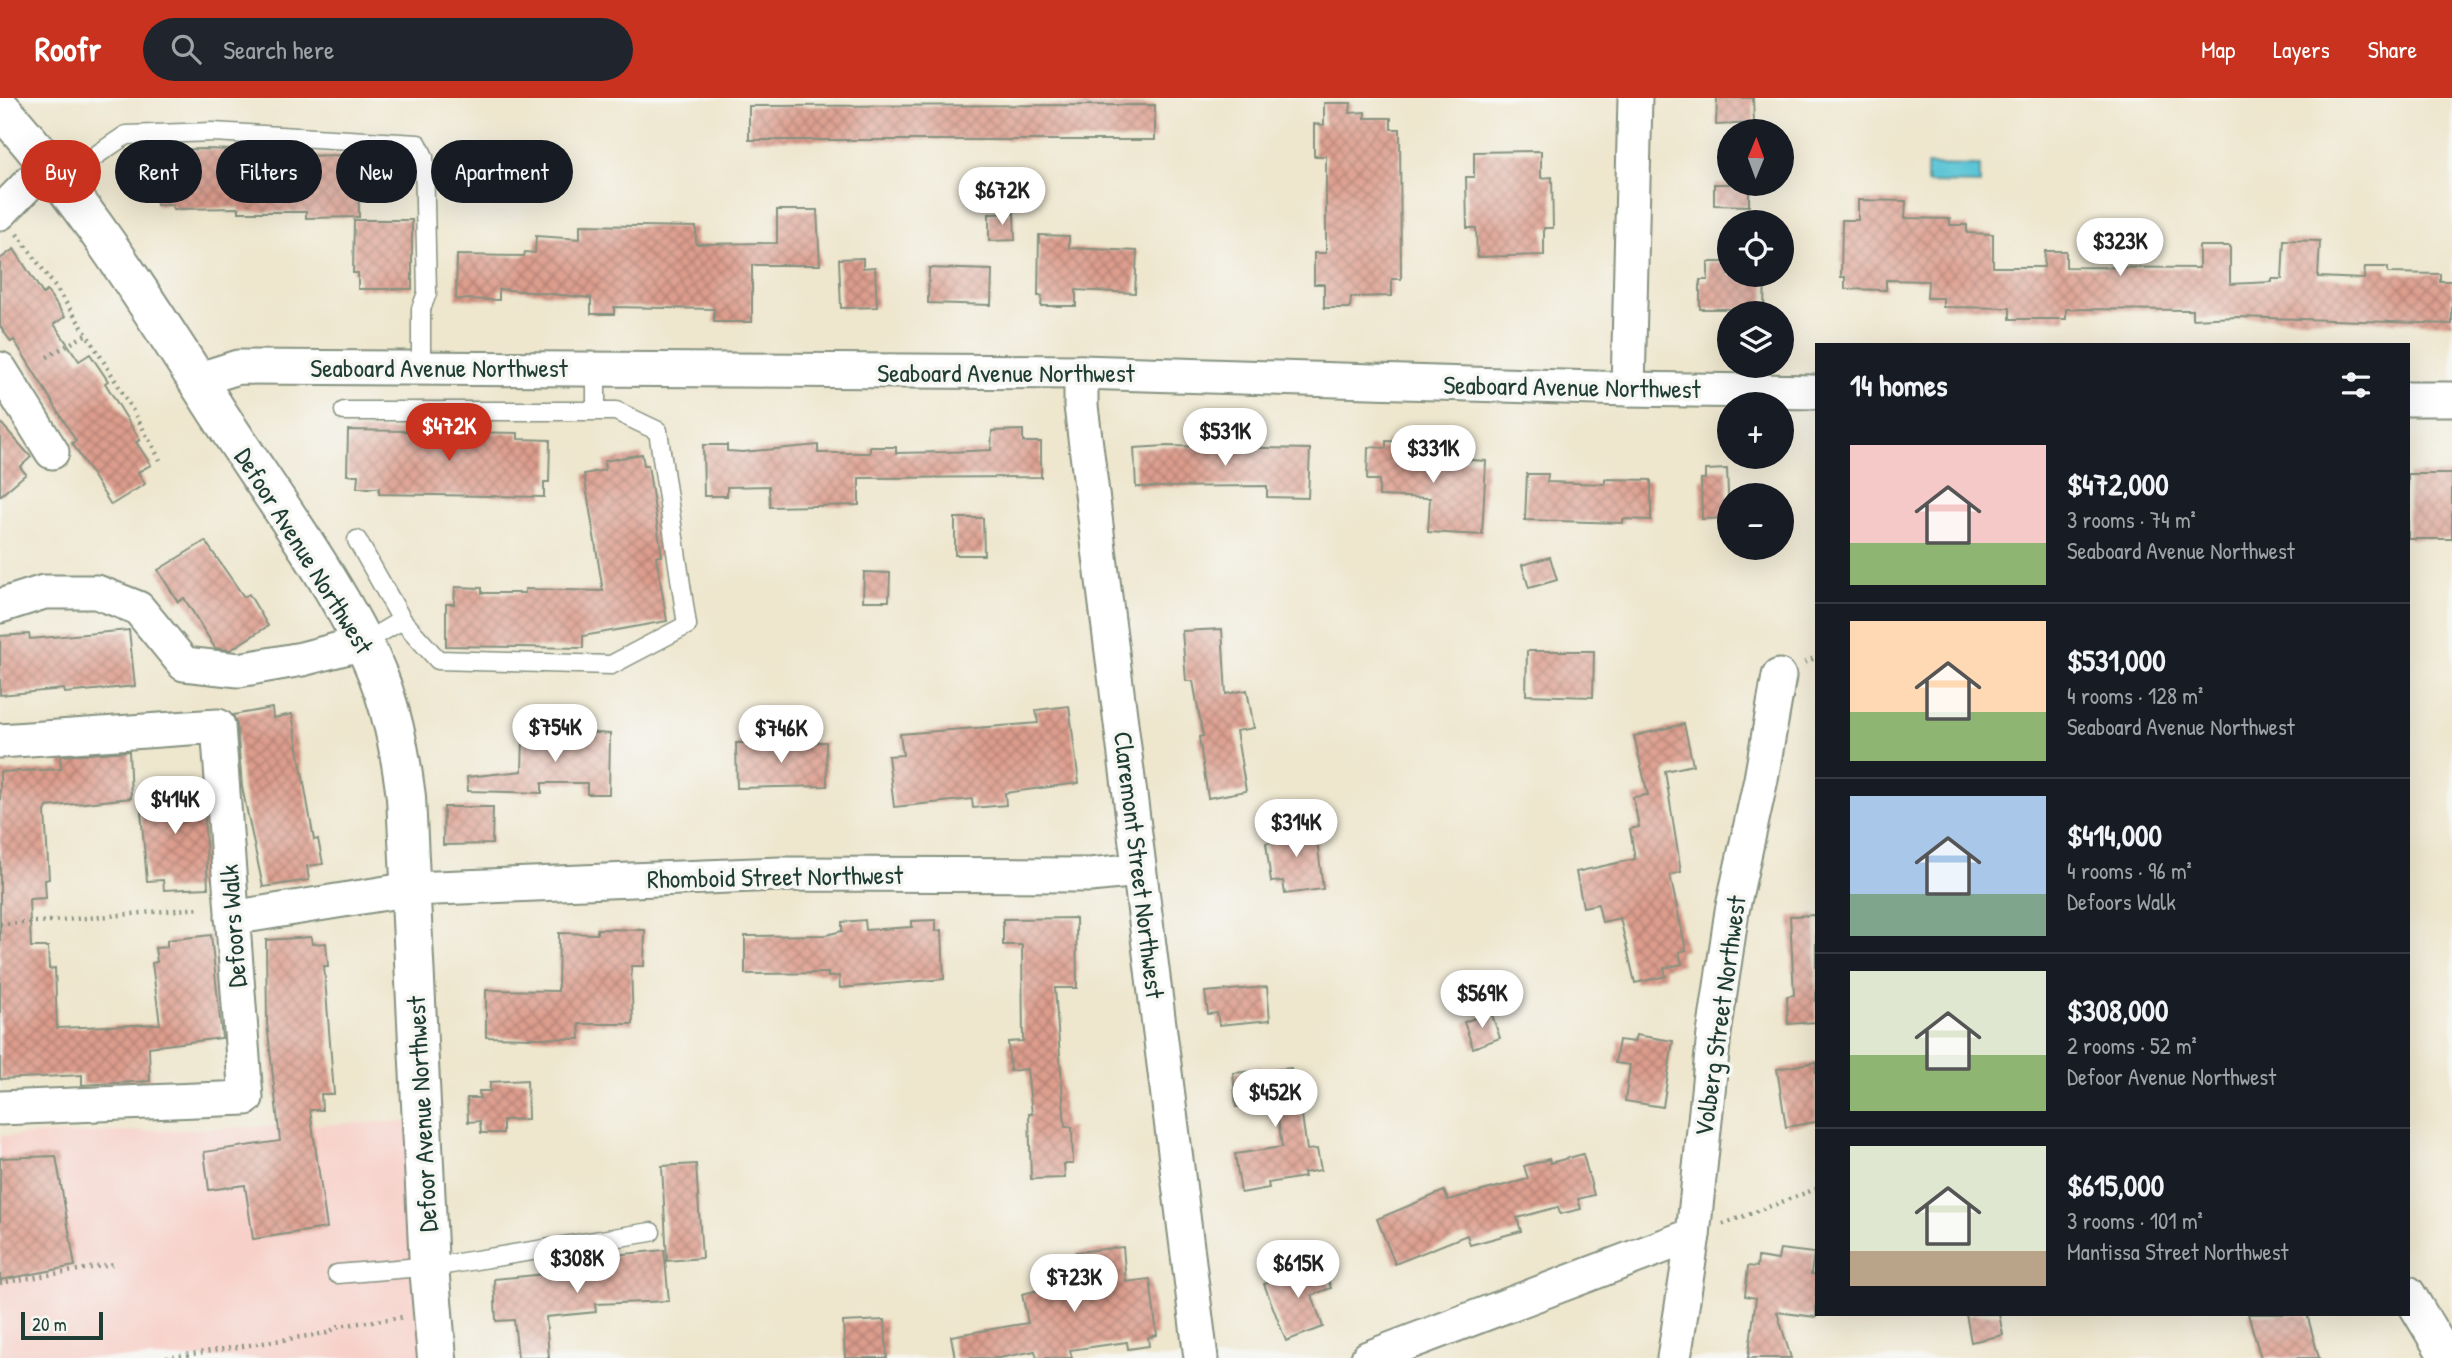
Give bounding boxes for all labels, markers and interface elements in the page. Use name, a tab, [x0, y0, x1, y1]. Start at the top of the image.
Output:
search box	[143, 18, 633, 81]
text: Roofr	[35, 27, 101, 71]
icon: search	[167, 30, 205, 68]
text: Search here	[223, 32, 334, 67]
text: Map	[2201, 33, 2235, 65]
text: Layers	[2273, 33, 2330, 65]
text: Share	[2368, 33, 2417, 65]
north arrow	[1717, 119, 1794, 196]
map controls	[1717, 119, 1794, 560]
chip: Buy	[21, 140, 101, 203]
chip: Rent	[115, 140, 202, 203]
chip: Filters	[216, 140, 322, 203]
chip: New	[336, 140, 417, 203]
chip: Apartment	[431, 140, 573, 203]
pin: $672K	[953, 167, 1051, 227]
text: $672K	[974, 174, 1030, 205]
button: locate	[1717, 210, 1794, 287]
pin: $323K	[2071, 218, 2169, 278]
text: $323K	[2092, 225, 2148, 256]
button: layers	[1717, 301, 1794, 378]
street label: Seaboard Avenue Northwest	[310, 350, 569, 385]
street label: Seaboard Avenue Northwest	[877, 355, 1136, 390]
text: 14 homes	[1850, 365, 1948, 405]
icon: filters	[2337, 366, 2375, 404]
street label: Seaboard Avenue Northwest	[1443, 367, 1702, 406]
button: +	[1717, 392, 1794, 469]
pin: $472K	[400, 404, 498, 463]
pin: $531K	[1176, 408, 1274, 468]
text: $472K	[422, 410, 476, 441]
text: $531K	[1199, 415, 1251, 446]
pin: $331K	[1384, 426, 1482, 485]
text: $331K	[1407, 432, 1459, 463]
street label: Defoor Avenue Northwest	[227, 441, 382, 661]
text: $472,000	[2067, 464, 2169, 504]
icon: home	[1906, 473, 1990, 557]
button: −	[1717, 483, 1794, 560]
text: 3 rooms · 74 m²	[2067, 504, 2196, 535]
text: Seaboard Avenue Northwest	[2067, 535, 2295, 566]
text: $531,000	[2067, 640, 2166, 680]
icon: home	[1906, 649, 1990, 733]
text: 4 rooms · 128 m²	[2067, 680, 2203, 711]
pin: $754K	[506, 704, 604, 764]
pin: $746K	[732, 706, 830, 765]
text: $754K	[528, 711, 582, 742]
text: Seaboard Avenue Northwest	[2067, 711, 2295, 742]
text: $746K	[755, 712, 807, 743]
street label: Claremont Street Northwest	[1106, 730, 1173, 1001]
pin: $414K	[126, 776, 224, 836]
text: $414K	[150, 783, 200, 814]
pin: $314K	[1247, 800, 1345, 859]
text: $314K	[1271, 806, 1321, 837]
text: $414,000	[2067, 815, 2162, 855]
icon: home	[1906, 824, 1990, 908]
text: 4 rooms · 96 m²	[2067, 855, 2192, 886]
street label: Rhomboid Street Northwest	[647, 857, 904, 896]
street label: Defoors Walk	[211, 863, 254, 989]
text: Defoors Walk	[2067, 886, 2176, 917]
street label: Volberg Street Northwest	[1685, 892, 1754, 1139]
pin: $569K	[1433, 970, 1531, 1030]
text: $569K	[1456, 977, 1508, 1008]
text: $308,000	[2067, 990, 2168, 1030]
street label: Defoor Avenue Northwest	[398, 994, 445, 1233]
icon: home	[1906, 999, 1990, 1083]
text: 2 rooms · 52 m²	[2067, 1030, 2197, 1061]
text: Defoor Avenue Northwest	[2067, 1061, 2276, 1092]
pin: $452K	[1226, 1070, 1324, 1129]
text: $452K	[1249, 1076, 1301, 1107]
text: $615,000	[2067, 1165, 2164, 1205]
icon: home	[1906, 1174, 1990, 1258]
text: 3 rooms · 101 m²	[2067, 1205, 2203, 1236]
pin: $308K	[528, 1236, 626, 1295]
text: Mantissa Street Northwest	[2067, 1236, 2289, 1267]
pin: $615K	[1249, 1240, 1347, 1300]
text: $308K	[550, 1242, 604, 1273]
text: $615K	[1273, 1247, 1323, 1278]
pin: $723K	[1025, 1254, 1123, 1314]
text: $723K	[1046, 1261, 1102, 1292]
scale bar	[21, 1309, 103, 1341]
text: 20 m	[32, 1311, 67, 1337]

